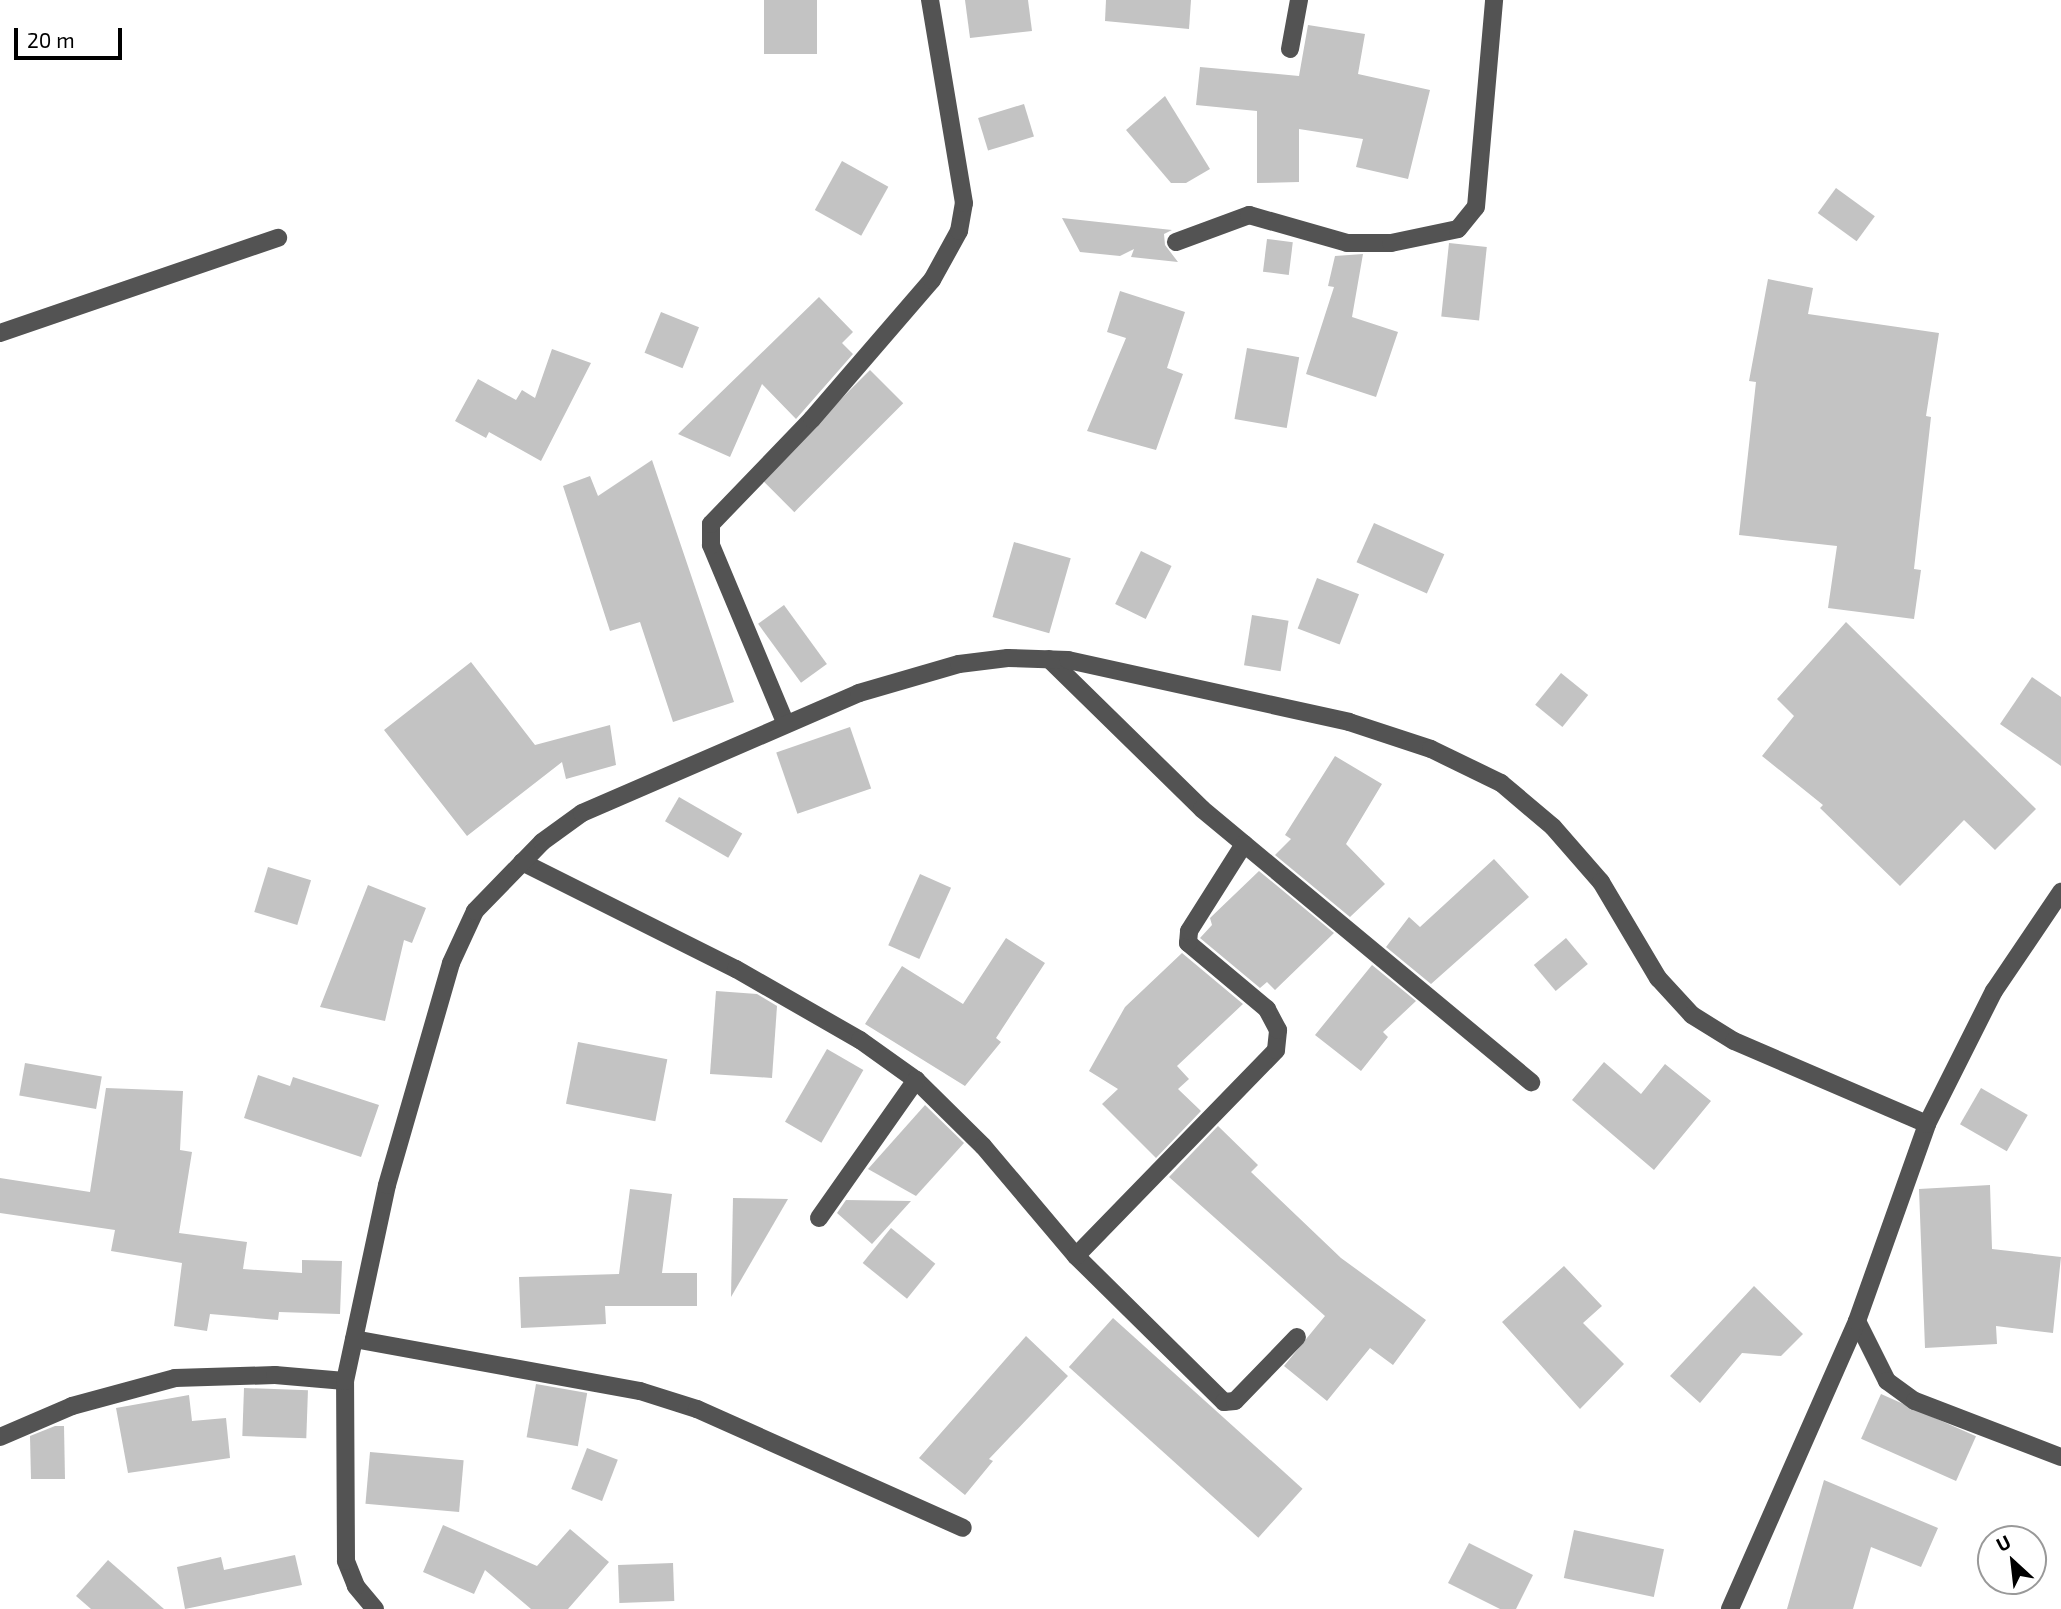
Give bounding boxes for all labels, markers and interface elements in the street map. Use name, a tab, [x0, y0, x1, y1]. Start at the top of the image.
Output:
scale bar	[18, 14, 126, 58]
text: 20 m	[27, 27, 75, 52]
north arrow	[1977, 1525, 2047, 1595]
text: U	[1992, 1529, 2014, 1556]

